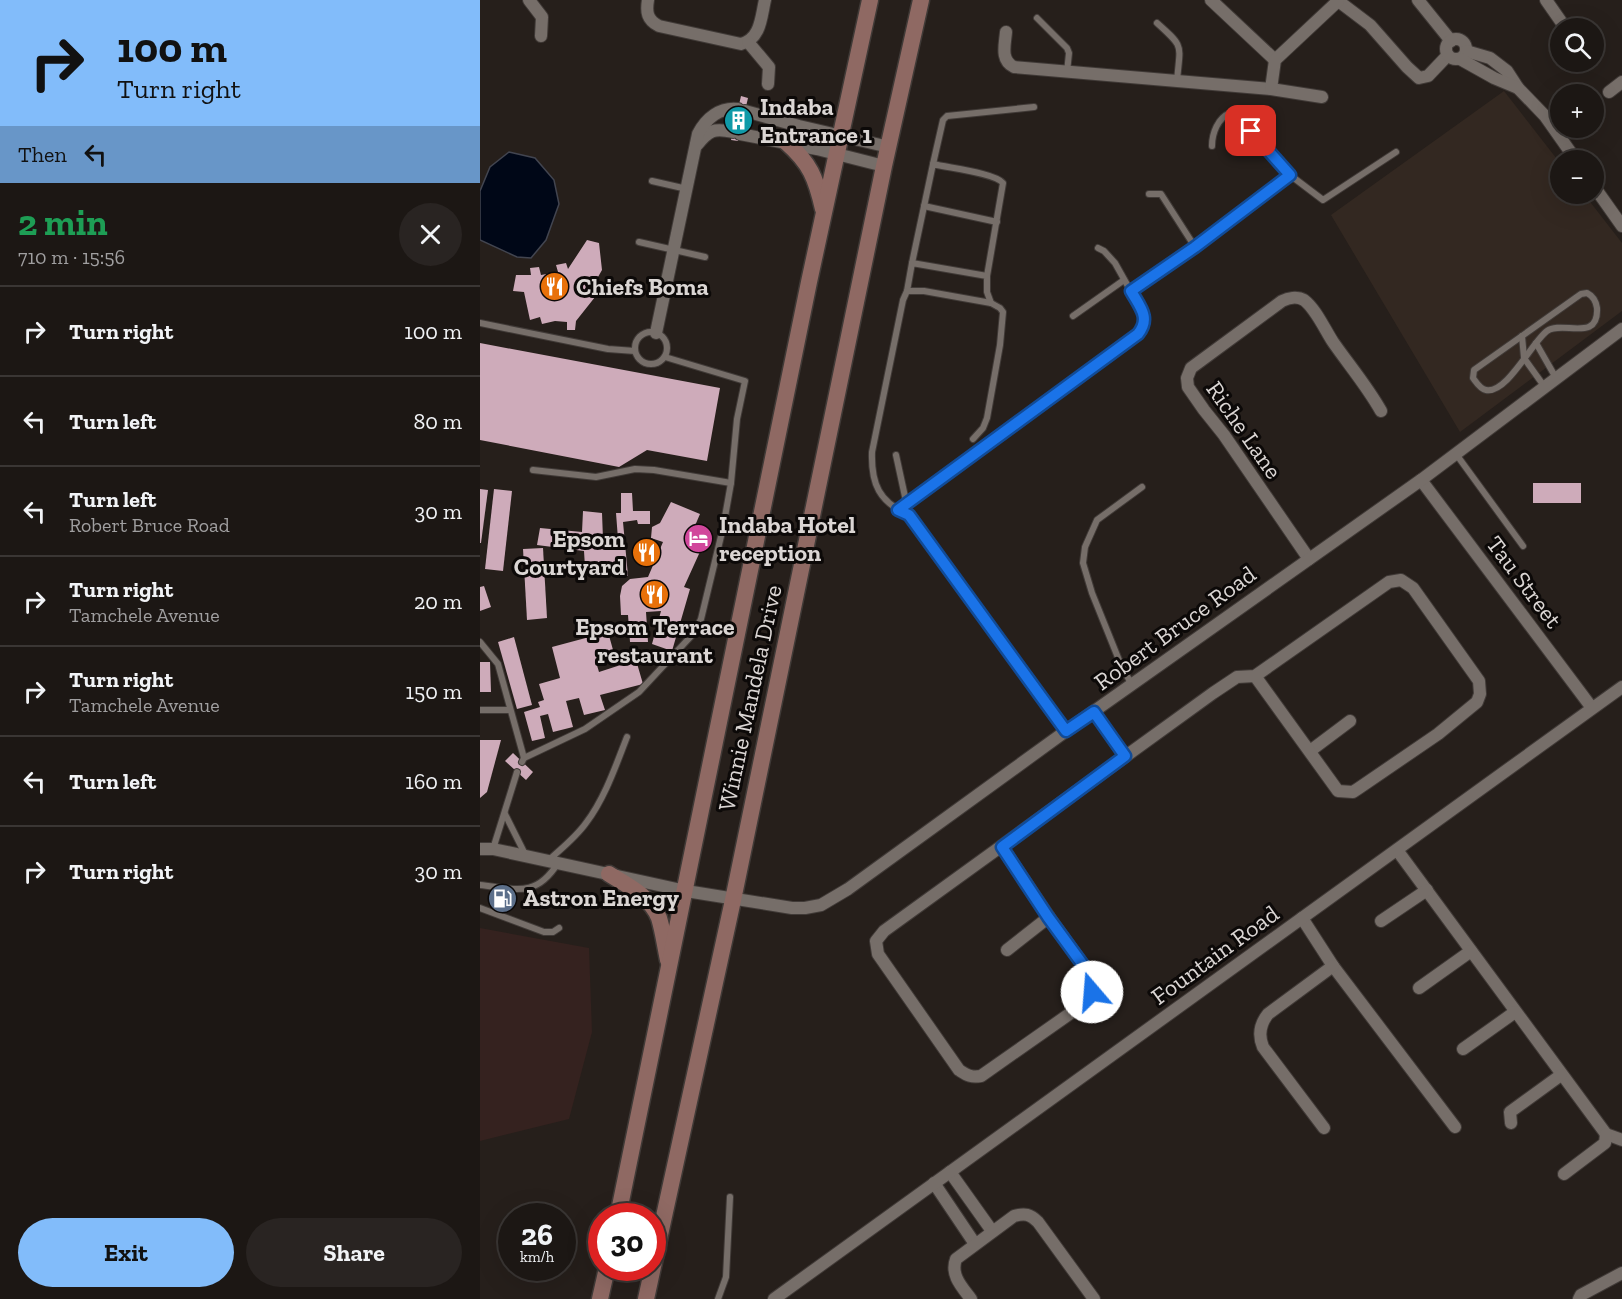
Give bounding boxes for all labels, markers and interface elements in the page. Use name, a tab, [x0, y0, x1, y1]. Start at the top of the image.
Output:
map controls	[1550, 18, 1604, 204]
button: search	[1550, 18, 1604, 72]
text: 100 m	[117, 22, 227, 73]
icon: right	[18, 24, 96, 102]
text: Turn right	[117, 73, 241, 105]
button: +	[1550, 84, 1604, 138]
place label: Indaba Entrance 1	[760, 92, 872, 149]
building icon: Indaba Entrance 1	[723, 105, 755, 137]
pin	[1225, 105, 1276, 156]
icon: arrive	[1234, 114, 1267, 147]
icon: left	[79, 138, 112, 171]
text: Then	[18, 141, 67, 168]
button: −	[1550, 150, 1604, 204]
text: 2 min	[18, 201, 108, 244]
button: close	[399, 203, 462, 266]
text: 710 m · 15:56	[18, 245, 125, 269]
restaurant icon: Chiefs Boma	[539, 271, 571, 303]
place label: Chiefs Boma	[576, 272, 709, 301]
icon: right	[18, 315, 51, 348]
text: Turn right	[69, 318, 173, 345]
text: 100 m	[404, 318, 462, 345]
street label: Riche Lane	[1200, 375, 1289, 484]
icon: left	[18, 405, 51, 438]
text: Turn left	[69, 408, 156, 435]
text: 80 m	[414, 408, 462, 435]
text: Turn left	[69, 486, 156, 513]
icon: left	[18, 495, 51, 528]
text: 30 m	[415, 498, 462, 525]
place label: Indaba Hotel reception	[719, 510, 856, 567]
text: Robert Bruce Road	[69, 513, 230, 537]
hotel icon: Indaba Hotel reception	[682, 523, 714, 555]
place label: Epsom Courtyard	[514, 524, 625, 581]
street label: Tau Street	[1480, 530, 1569, 634]
restaurant icon: Epsom Courtyard	[630, 537, 662, 569]
street label: Robert Bruce Road	[1088, 559, 1261, 696]
text: Turn right	[69, 576, 173, 603]
restaurant icon: Epsom Terrace restaurant	[639, 578, 671, 610]
street label: Winnie Mandela Drive	[711, 582, 788, 814]
icon: right	[18, 585, 51, 618]
text: 20 m	[414, 588, 462, 615]
text: Tamchele Avenue	[69, 603, 220, 627]
place label: Epsom Terrace restaurant	[575, 612, 735, 669]
text: Turn right	[69, 666, 173, 693]
icon: right	[18, 675, 51, 708]
text: 150 m	[406, 678, 462, 705]
text: Tamchele Avenue	[69, 693, 220, 717]
icon: left	[18, 765, 51, 798]
text: Turn left	[69, 768, 156, 795]
text: 160 m	[405, 768, 462, 795]
icon: right	[18, 855, 51, 888]
text: Turn right	[69, 858, 173, 885]
text: 30 m	[415, 858, 462, 885]
fuel station icon: Astron Energy	[486, 882, 518, 914]
place label: Astron Energy	[523, 883, 679, 912]
street label: Fountain Road	[1145, 899, 1284, 1011]
position arrow	[1060, 960, 1124, 1024]
speed limit sign: 30	[588, 1203, 666, 1281]
text: 26	[521, 1217, 553, 1253]
button: Exit	[18, 1218, 234, 1287]
button: Share	[246, 1218, 462, 1287]
text: km/h	[520, 1248, 554, 1266]

